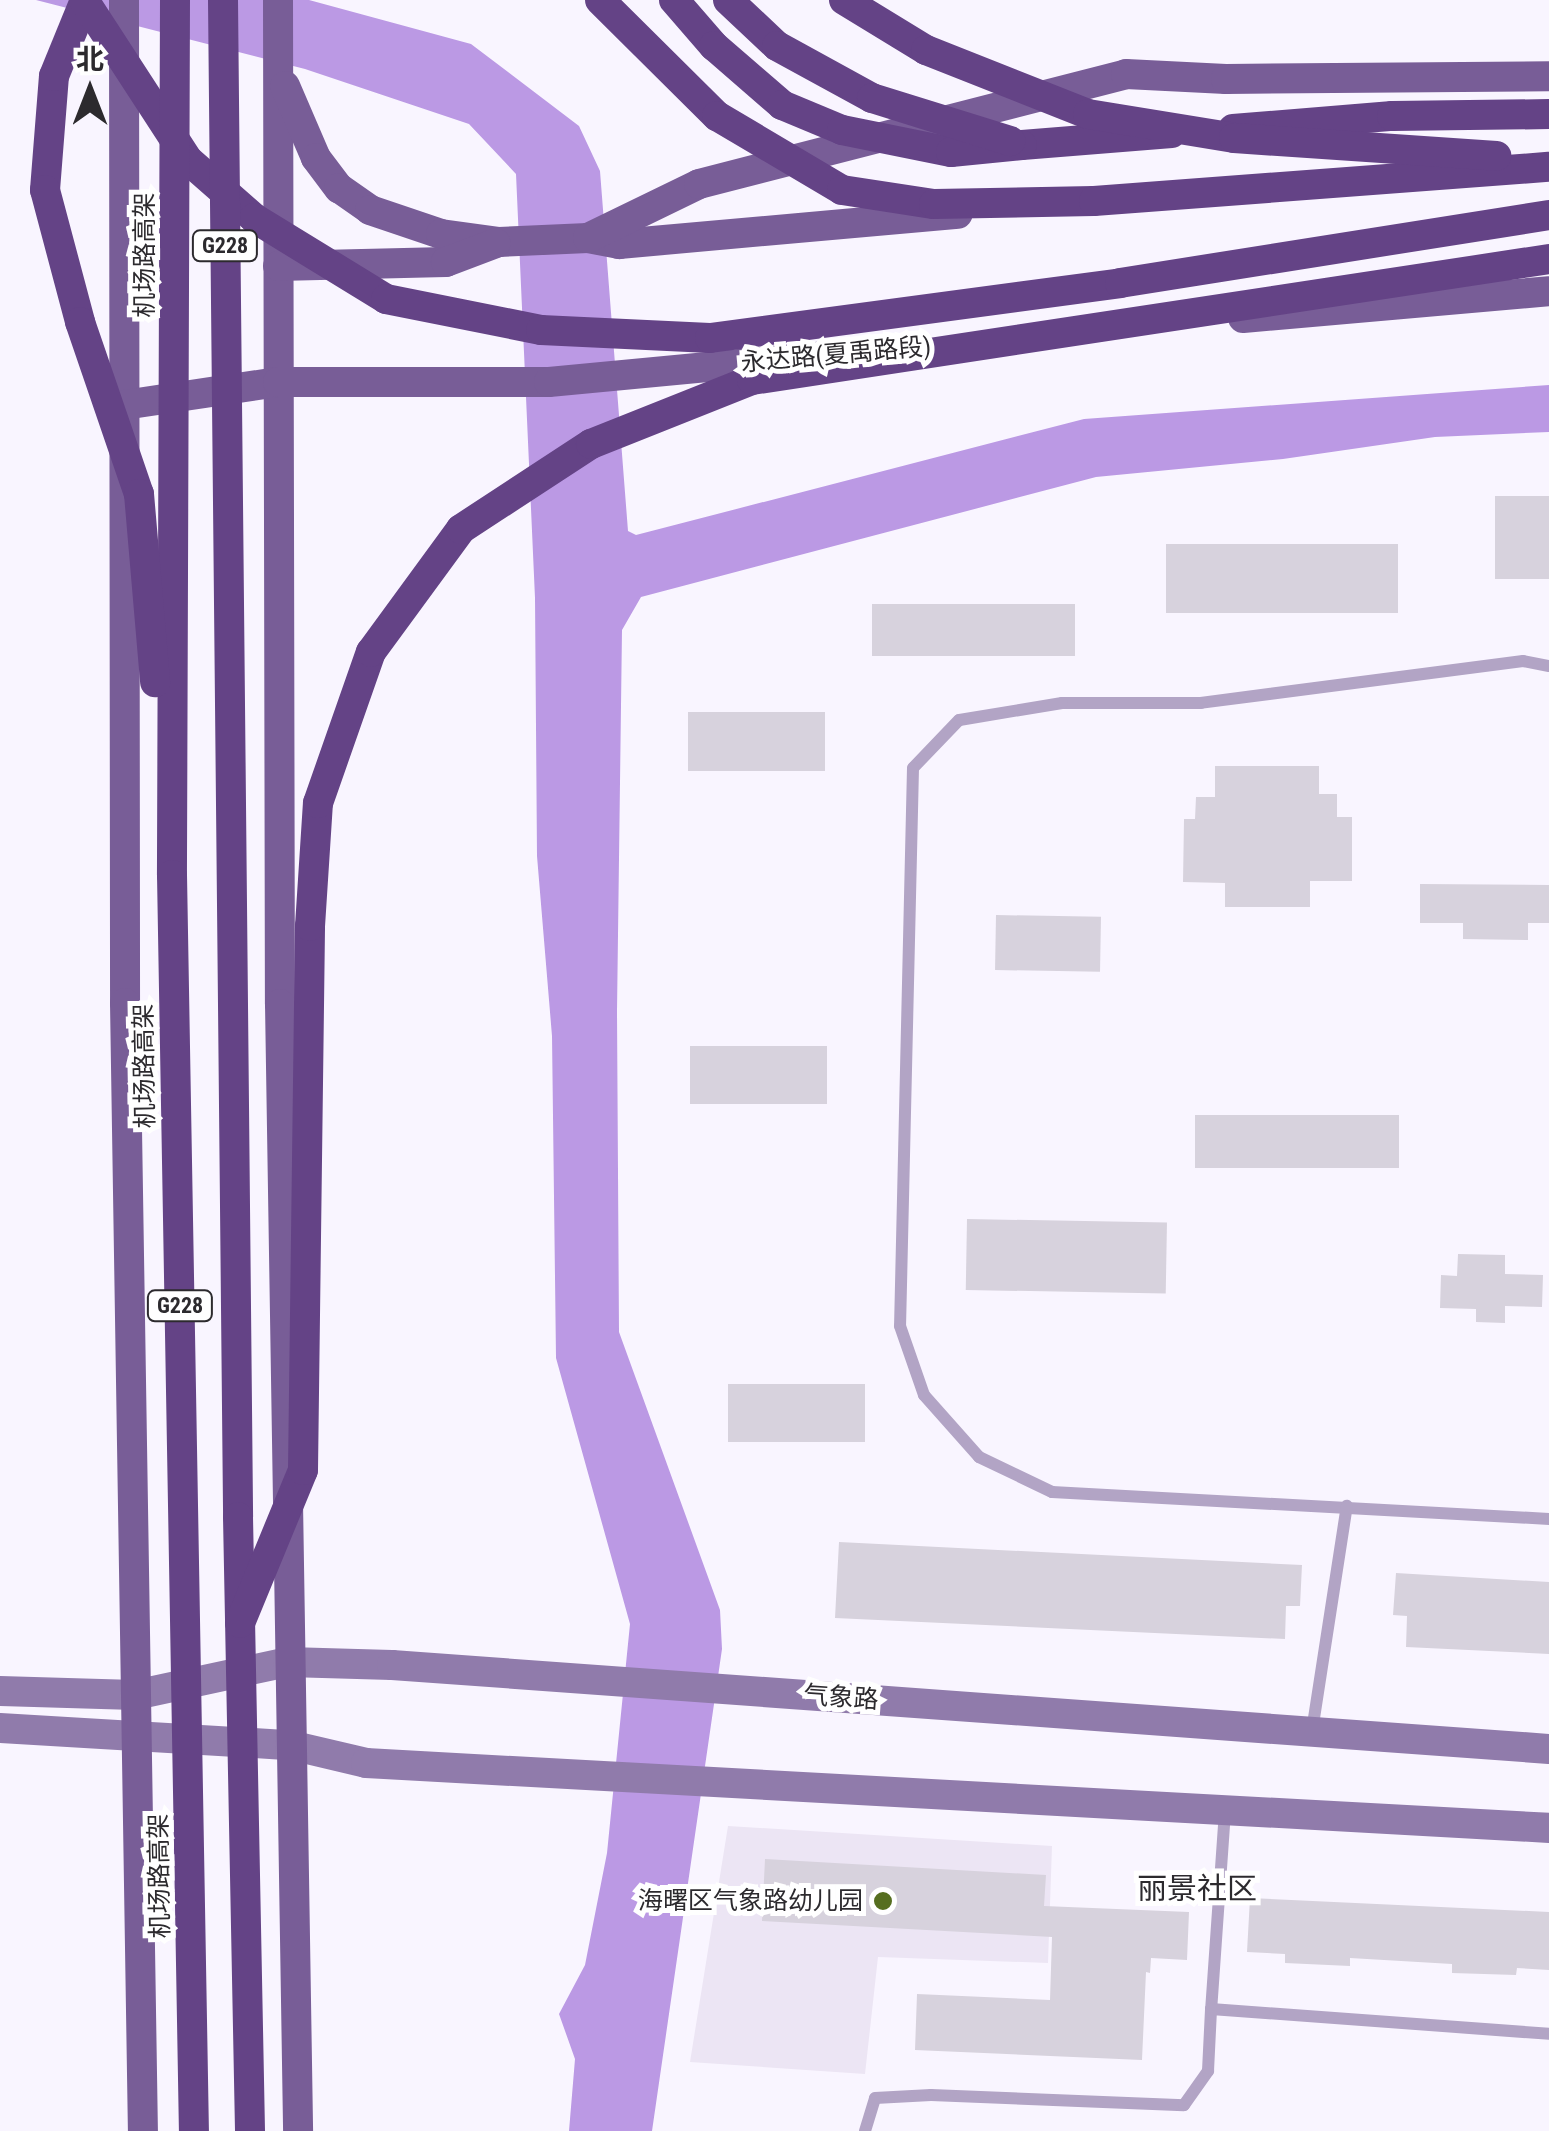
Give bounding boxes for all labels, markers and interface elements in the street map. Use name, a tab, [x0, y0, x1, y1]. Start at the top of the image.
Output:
north arrow	[40, 40, 140, 140]
text: 北	[76, 43, 104, 76]
street label: 机场路高架	[130, 193, 160, 317]
road number: G228	[190, 229, 260, 263]
street label: 永达路(夏禹路段)	[740, 332, 932, 378]
street label: 机场路高架	[129, 1003, 161, 1129]
road number: G228	[145, 1289, 215, 1323]
street label: 气象路	[803, 1680, 879, 1716]
street label: 机场路高架	[144, 1813, 176, 1939]
district label: 丽景社区	[1137, 1871, 1257, 1907]
place label: 海曙区气象路幼儿园	[638, 1886, 863, 1916]
marker: 海曙区气象路幼儿园	[872, 1890, 894, 1912]

